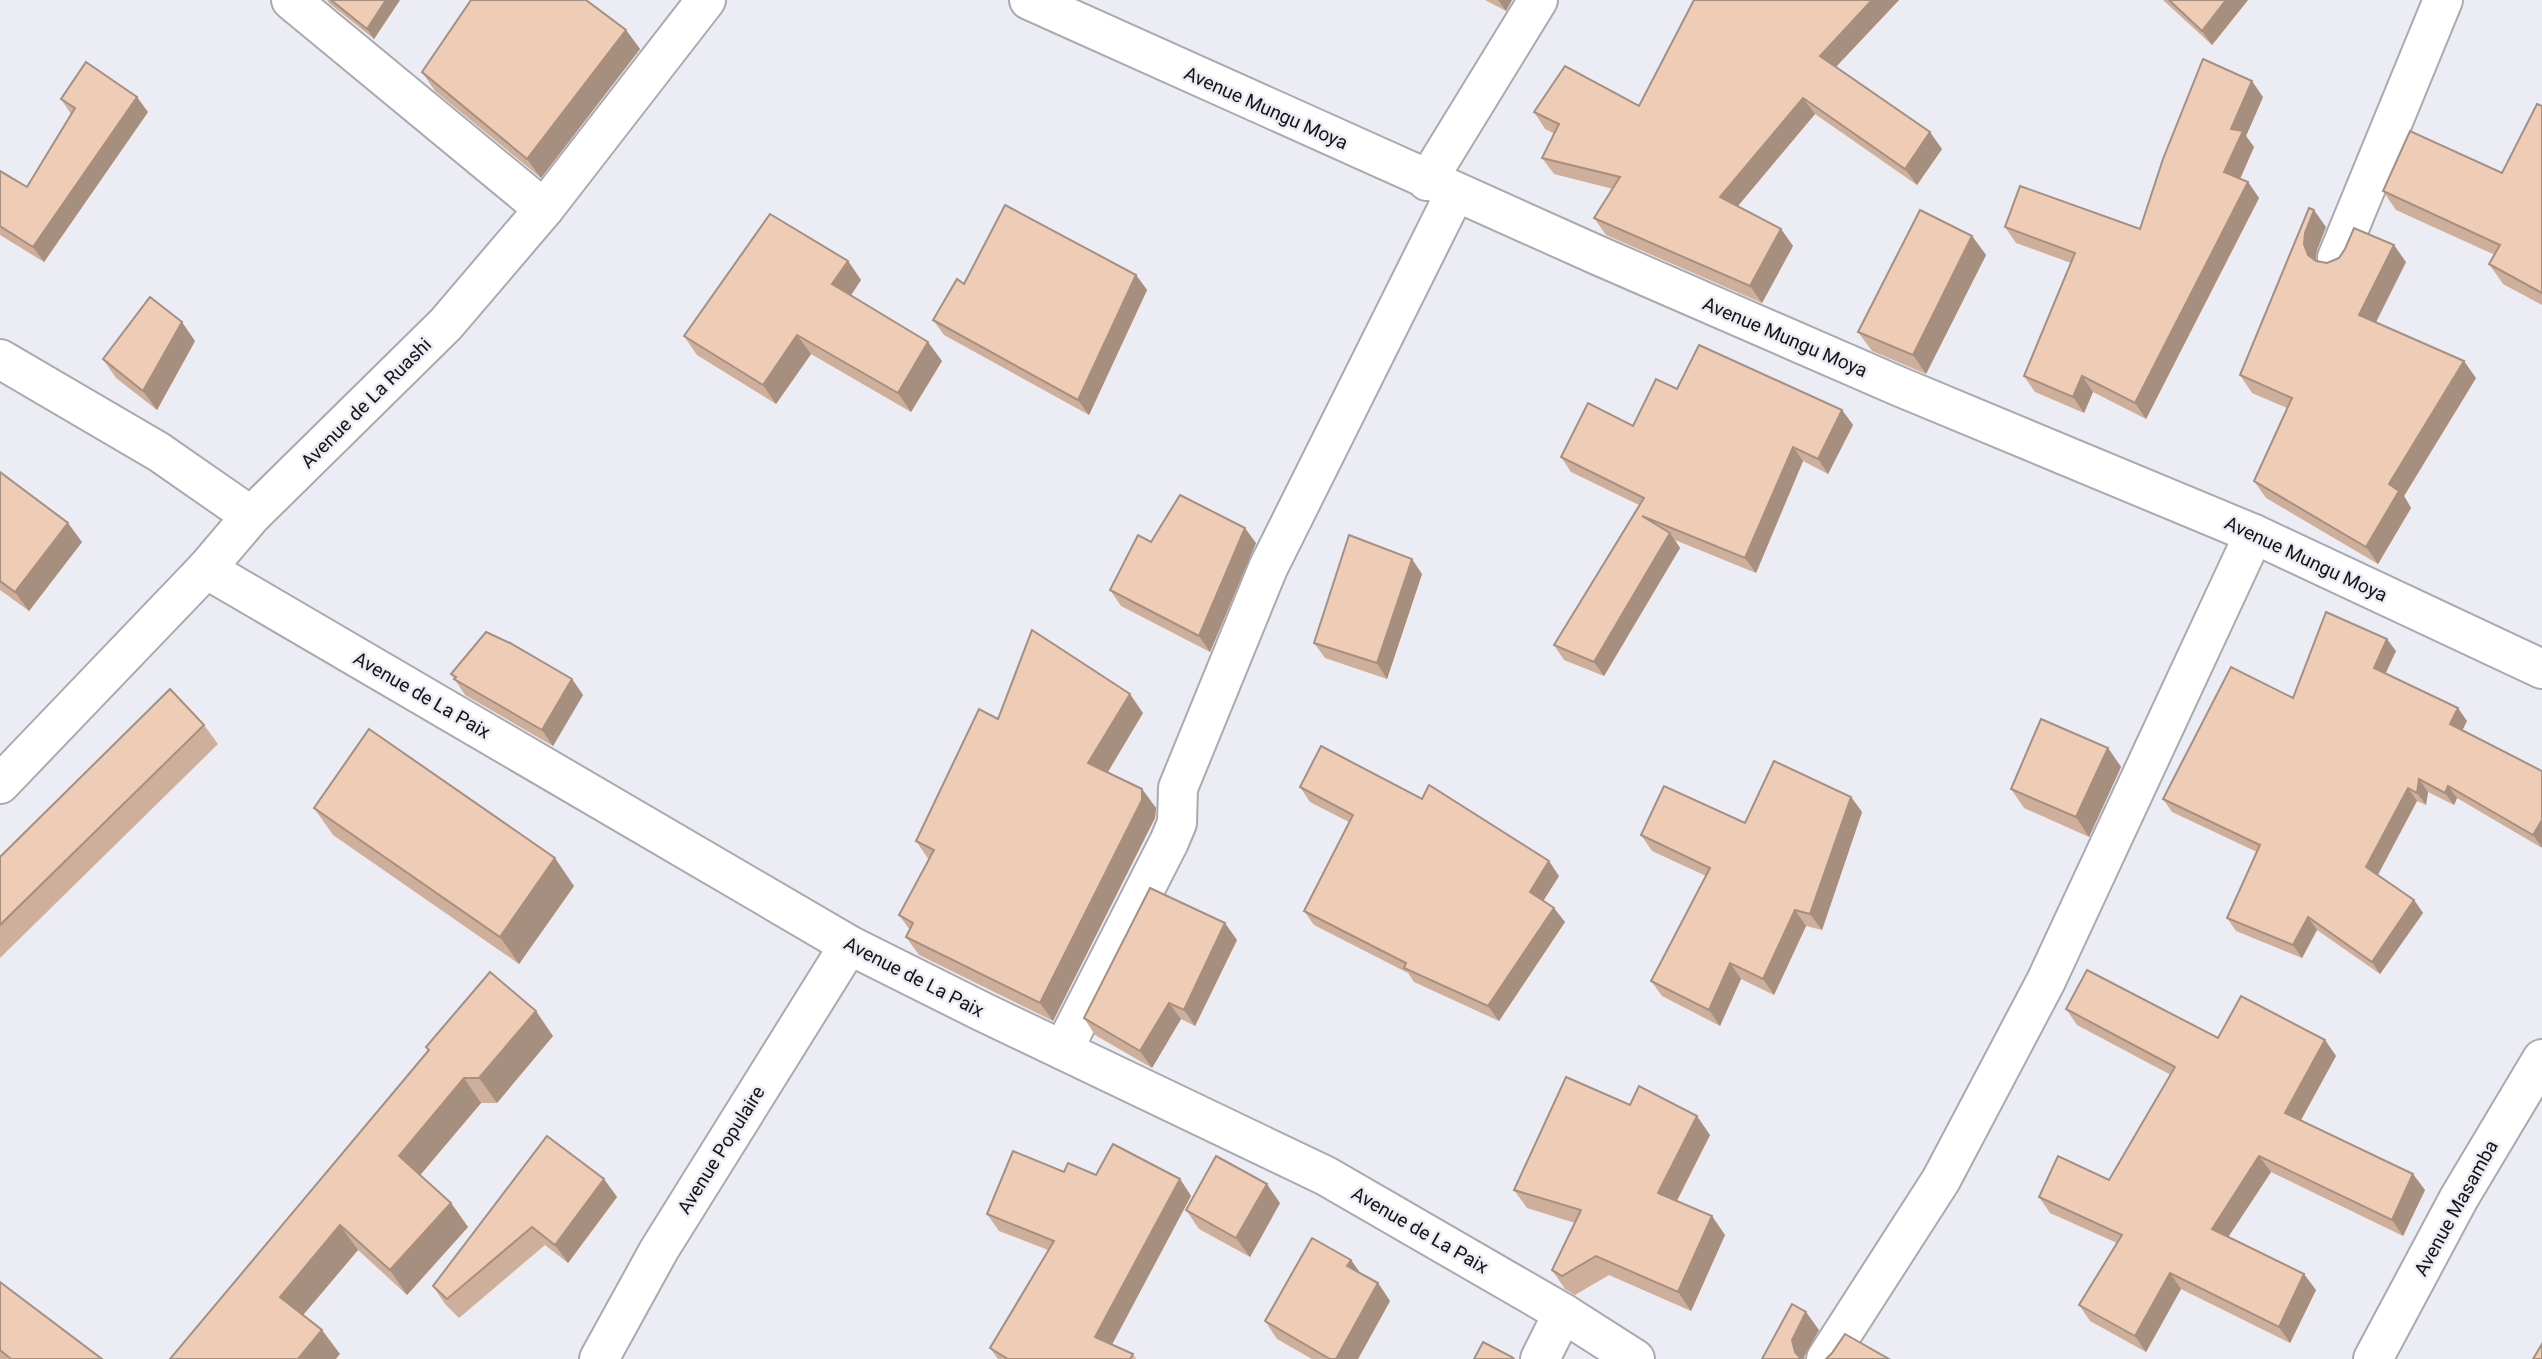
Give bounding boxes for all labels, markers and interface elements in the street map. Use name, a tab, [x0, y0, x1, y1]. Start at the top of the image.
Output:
street label: Avenue Mungu Moya	[1181, 62, 1351, 154]
street label: Avenue Mungu Moya	[1699, 292, 1871, 382]
street label: Avenue de La Ruashi	[296, 333, 436, 473]
street label: Avenue Mungu Moya	[2221, 511, 2391, 607]
street label: Avenue de La Paix	[350, 647, 495, 744]
street label: Avenue de La Paix	[840, 932, 988, 1022]
street label: Avenue Populaire	[672, 1082, 770, 1218]
street label: Avenue Masamba	[2409, 1136, 2503, 1280]
street label: Avenue de La Paix	[1348, 1182, 1493, 1279]

